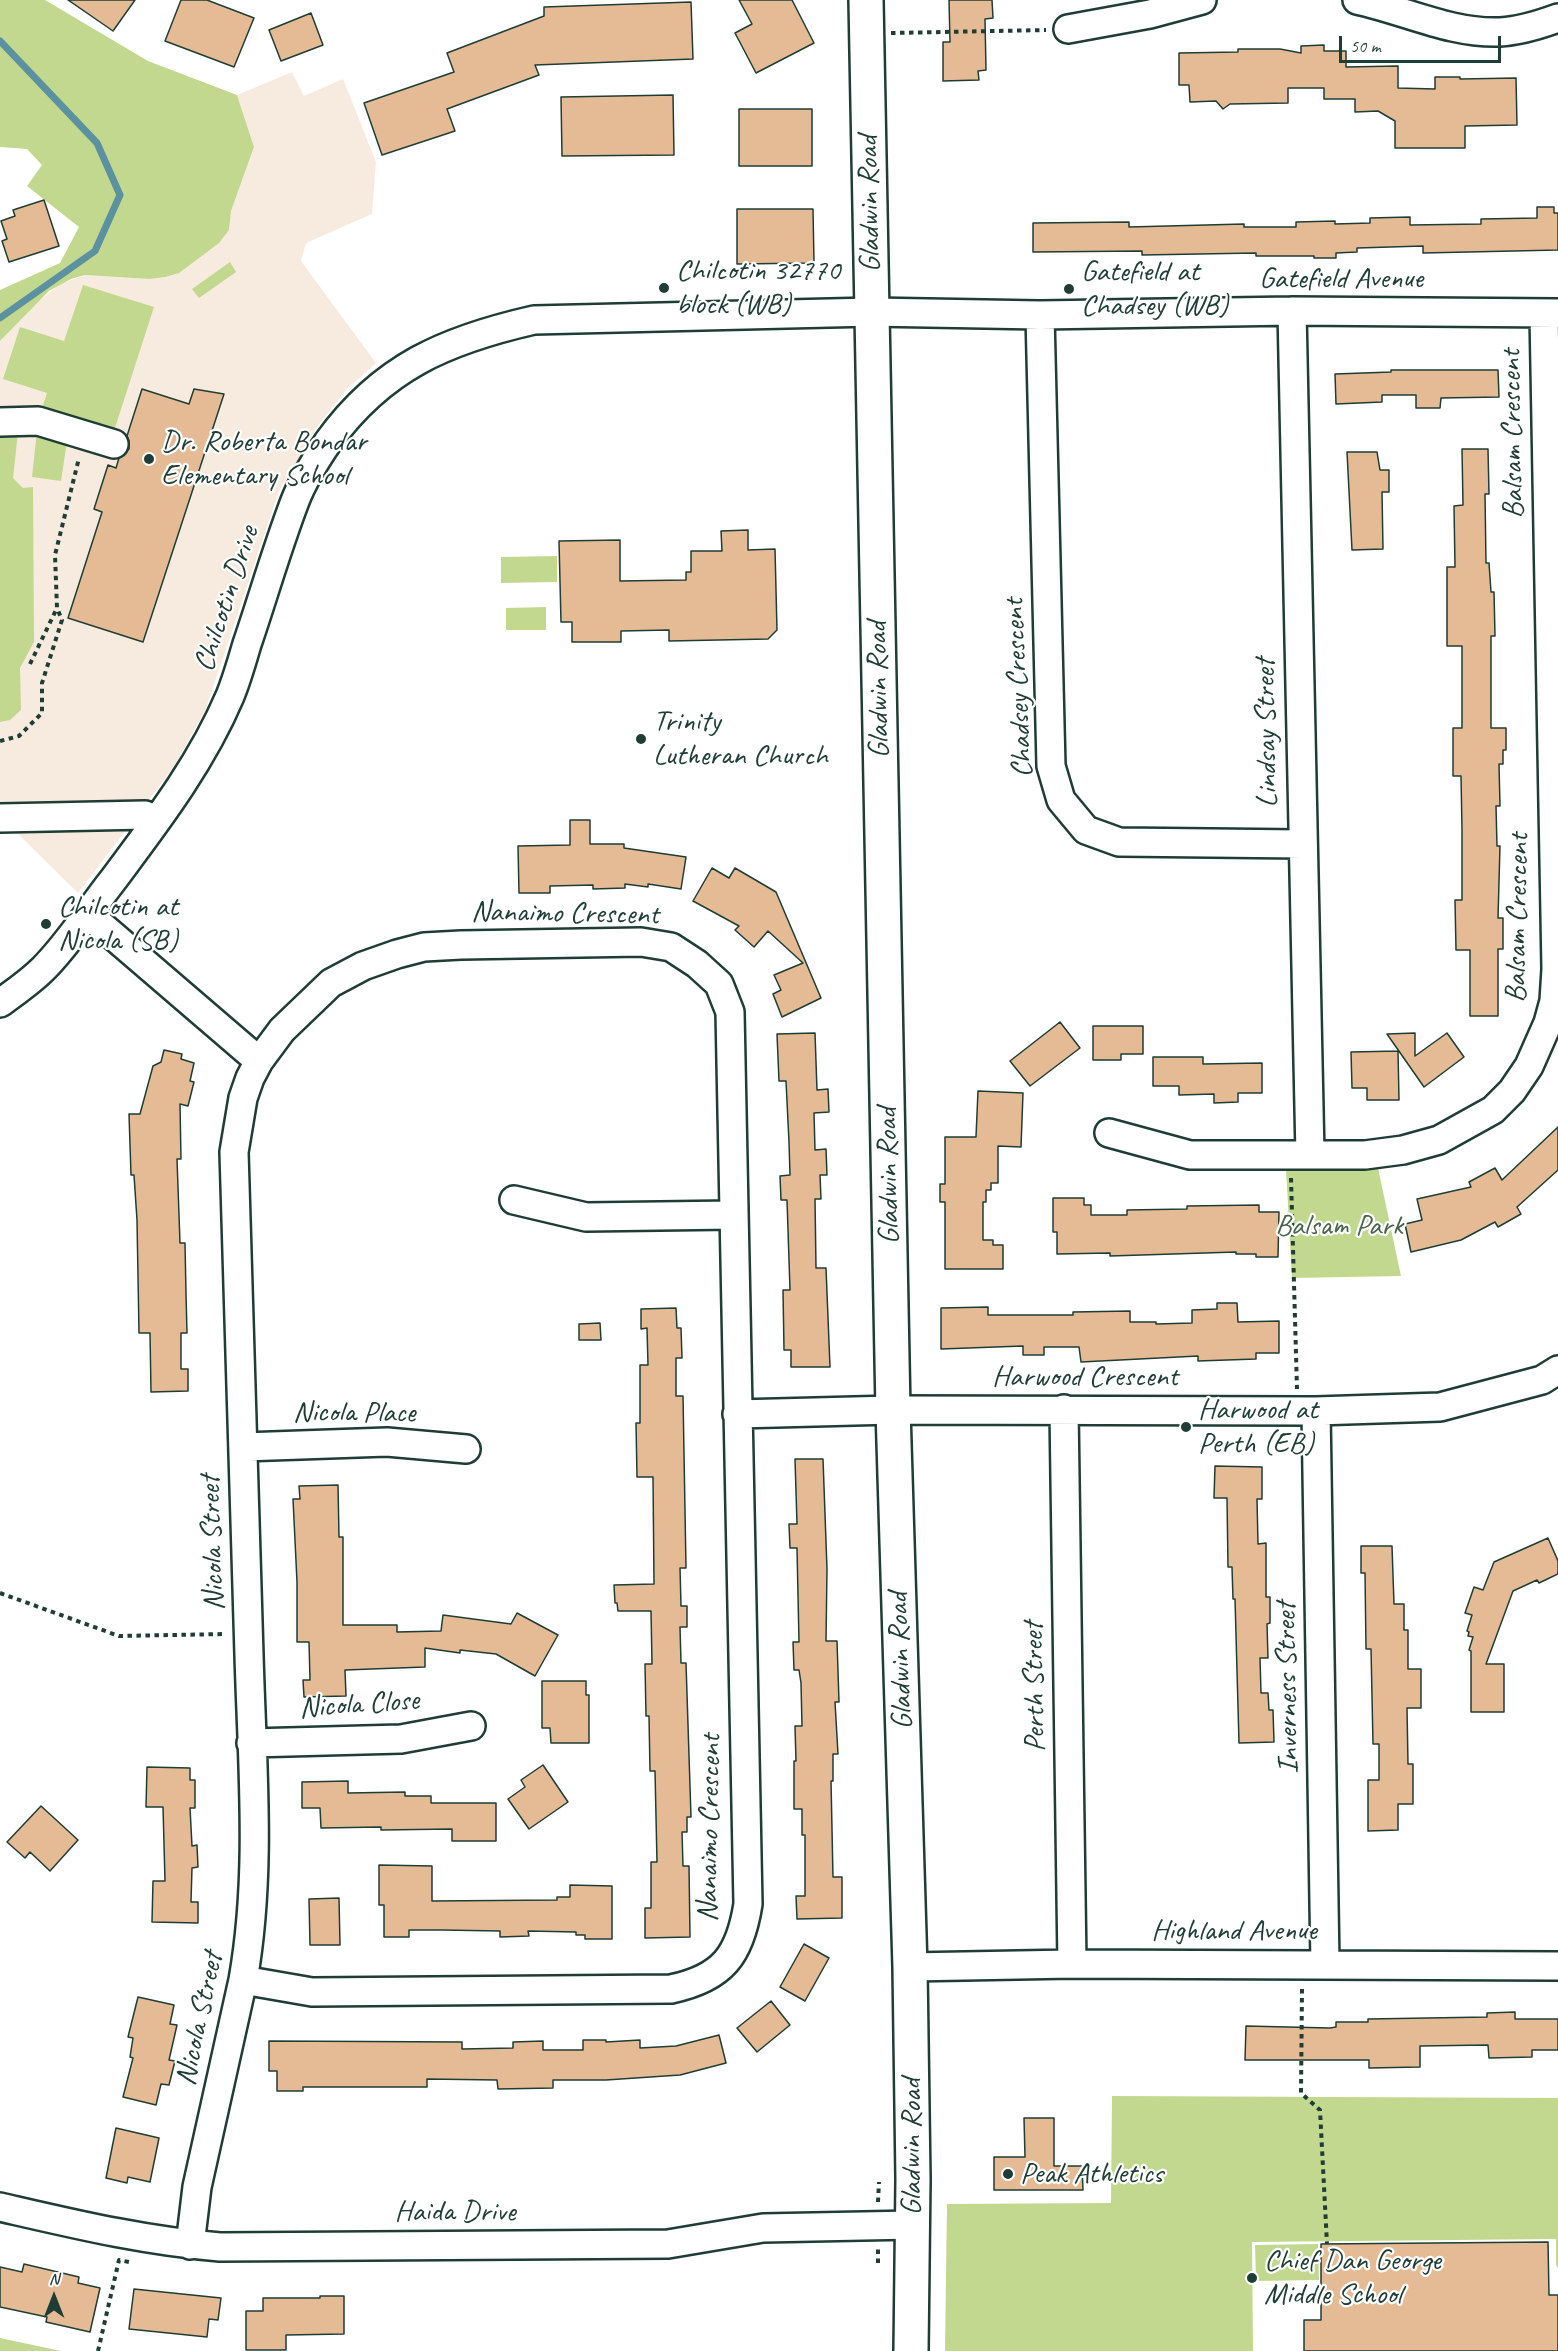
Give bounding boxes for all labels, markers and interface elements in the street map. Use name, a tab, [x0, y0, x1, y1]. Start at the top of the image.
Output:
scale bar	[1342, 24, 1504, 62]
text: 50 m	[1350, 35, 1381, 57]
street label: Gladwin Road	[851, 135, 889, 273]
place label: Chilcotin 32770 block (WB)	[676, 253, 840, 324]
place label: Gatefield at Chadsey (WB)	[1081, 254, 1228, 324]
street label: Gatefield Avenue	[1259, 261, 1423, 297]
marker: Chilcotin 32770 block (WB)	[657, 281, 671, 295]
marker: Gatefield at Chadsey (WB)	[1062, 282, 1076, 296]
street label: Balsam Crescent	[1494, 349, 1532, 519]
place label: Dr. Roberta Bondar Elementary School	[161, 424, 366, 494]
marker: Dr. Roberta Bondar Elementary School	[142, 452, 156, 466]
street label: Chilcotin Drive	[187, 522, 267, 676]
street label: Chadsey Crescent	[996, 597, 1042, 779]
street label: Gladwin Road	[860, 621, 898, 759]
street label: Lindsay Street	[1248, 658, 1286, 808]
place label: Trinity Lutheran Church	[653, 704, 828, 774]
marker: Trinity Lutheran Church	[634, 732, 648, 746]
street label: Balsam Crescent	[1499, 833, 1537, 1003]
place label: Chilcotin at Nicola (SB)	[58, 889, 178, 960]
street label: Nanaimo Crescent	[471, 894, 659, 934]
marker: Chilcotin at Nicola (SB)	[39, 917, 53, 931]
street label: Gladwin Road	[870, 1107, 908, 1245]
park label: Balsam Park	[1275, 1208, 1403, 1244]
street label: Harwood Crescent	[992, 1359, 1178, 1395]
place label: Harwood at Perth (EB)	[1198, 1392, 1318, 1462]
street label: Nicola Place	[293, 1395, 415, 1431]
marker: Harwood at Perth (EB)	[1179, 1420, 1193, 1434]
street label: Nicola Street	[193, 1475, 233, 1611]
street label: Gladwin Road	[881, 1592, 921, 1730]
street label: Inverness Street	[1269, 1602, 1307, 1774]
street label: Perth Street	[1016, 1622, 1054, 1752]
street label: Nicola Close	[298, 1683, 420, 1727]
street label: Nanaimo Crescent	[690, 1734, 730, 1922]
street label: Highland Avenue	[1151, 1913, 1317, 1949]
street label: Nicola Street	[168, 1949, 232, 2089]
street label: Gladwin Road	[894, 2079, 930, 2215]
place label: Peak Athletics	[1020, 2156, 1163, 2192]
marker: Peak Athletics	[1001, 2167, 1015, 2181]
street label: Haida Drive	[395, 2194, 515, 2230]
place label: Chief Dan George Middle School	[1264, 2243, 1441, 2314]
north arrow	[24, 2267, 84, 2327]
text: N	[49, 2269, 59, 2289]
marker: Chief Dan George Middle School	[1245, 2271, 1259, 2285]

